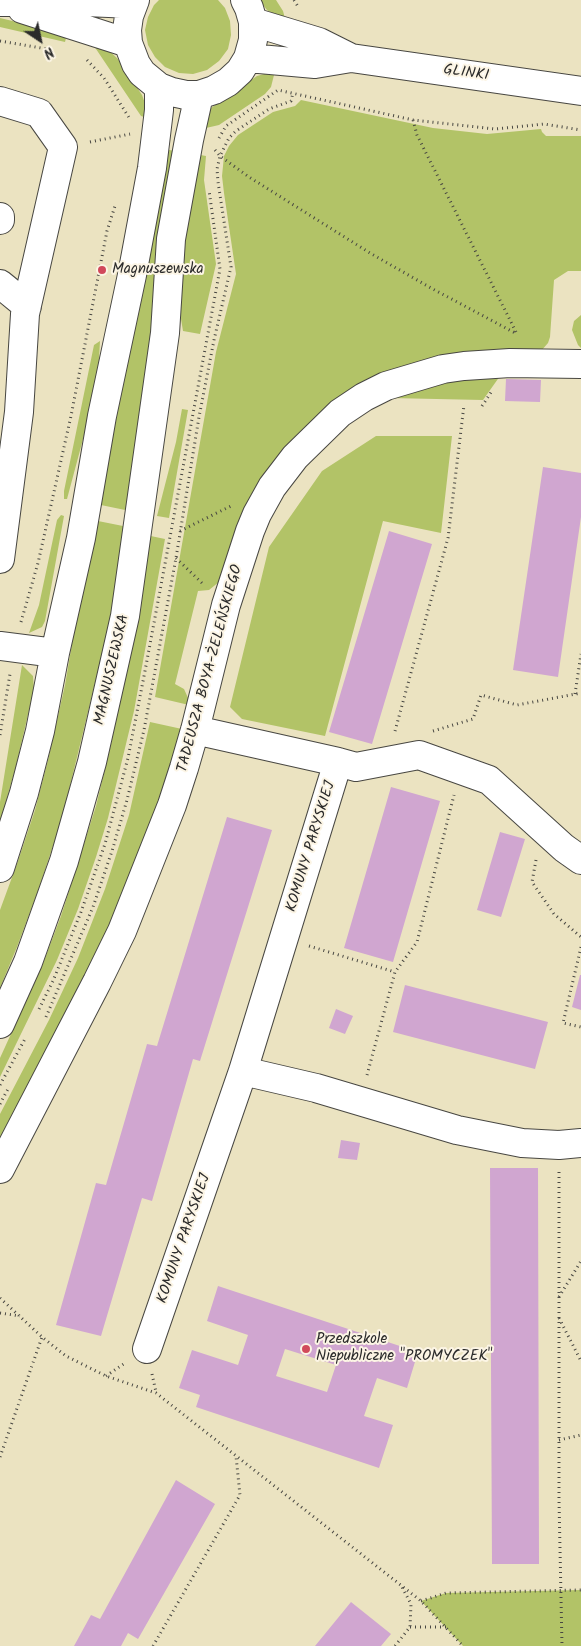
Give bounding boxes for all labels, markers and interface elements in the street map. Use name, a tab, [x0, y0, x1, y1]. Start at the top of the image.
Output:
north arrow	[15, 15, 65, 65]
text: N	[39, 41, 58, 64]
street label: GLINKI	[442, 62, 490, 86]
place label: Magnuszewska	[112, 261, 203, 279]
marker: Magnuszewska	[96, 264, 108, 276]
street label: TADEUSZA BOYA-ŻELEŃSKIEGO	[175, 563, 247, 775]
street label: MAGNUSZEWSKA	[92, 613, 134, 727]
street label: KOMUNY PARYSKIEJ	[284, 780, 340, 914]
street label: KOMUNY PARYSKIEJ	[154, 1172, 216, 1306]
place label: Przedszkole Niepubliczne "PROMYCZEK"	[316, 1331, 492, 1366]
marker: Przedszkole Niepubliczne "PROMYCZEK"	[300, 1343, 312, 1355]

